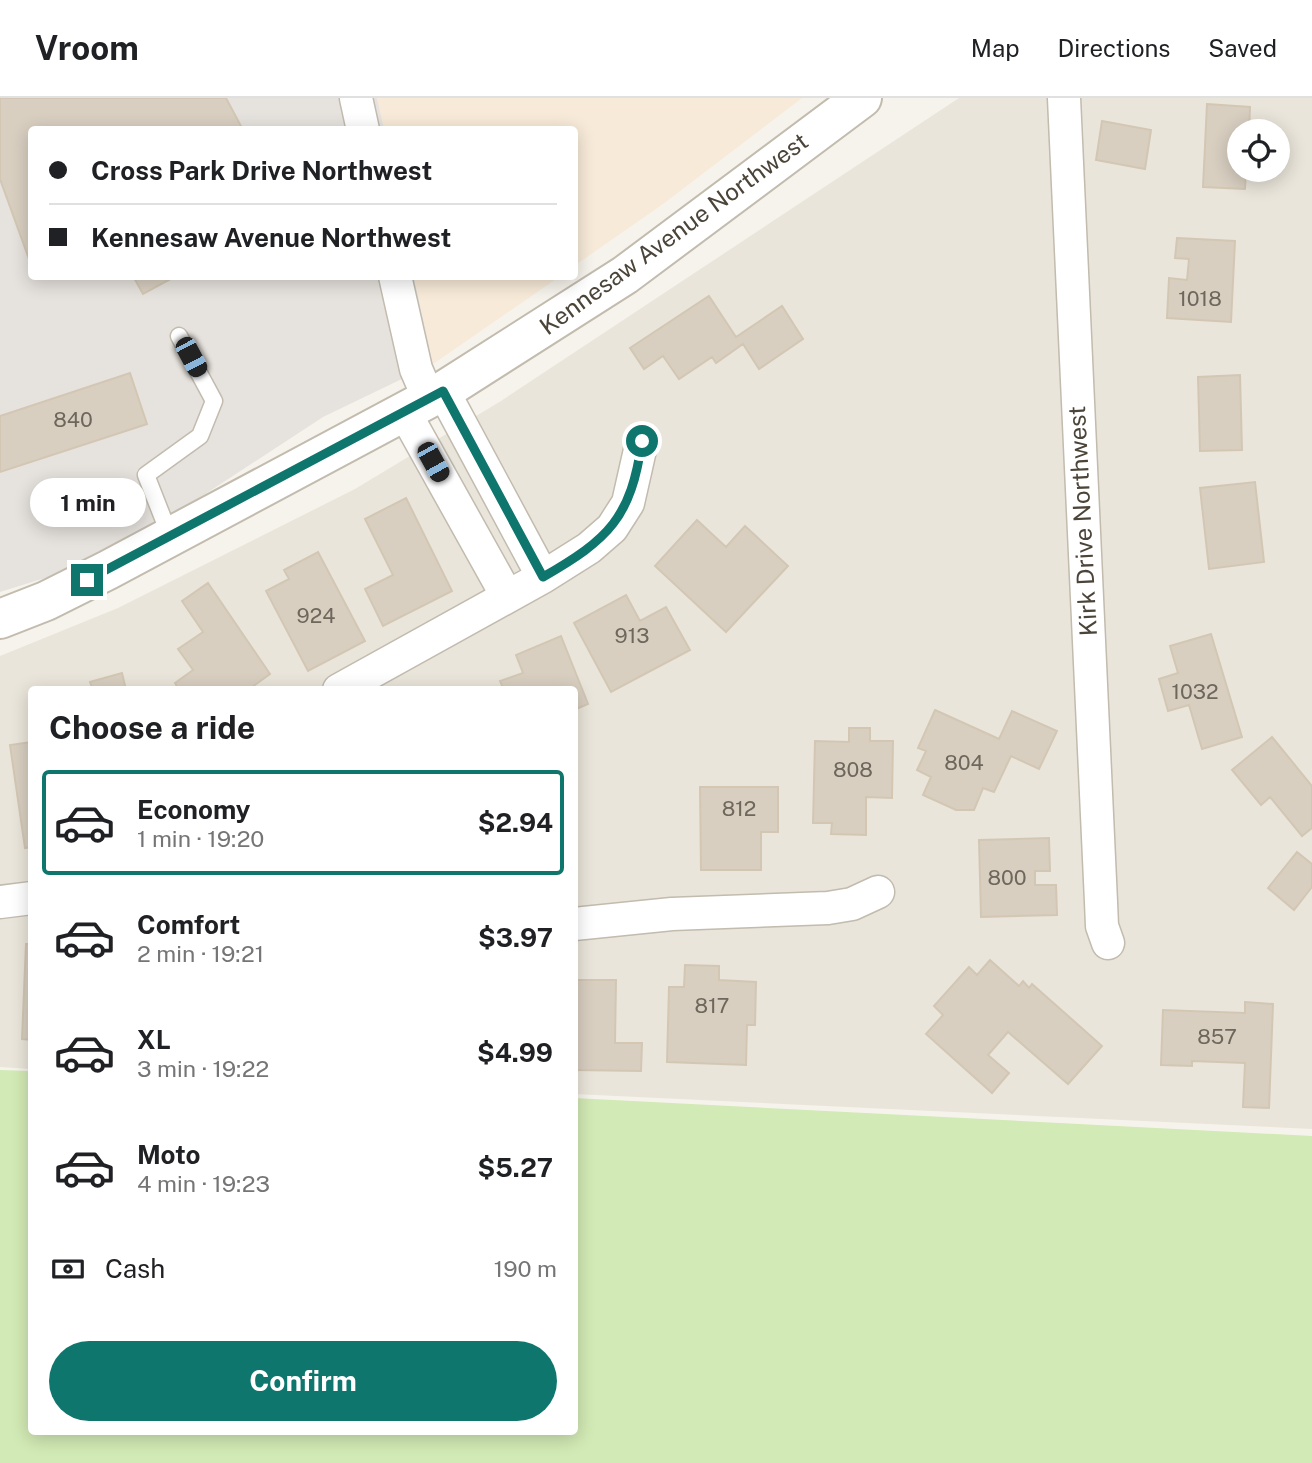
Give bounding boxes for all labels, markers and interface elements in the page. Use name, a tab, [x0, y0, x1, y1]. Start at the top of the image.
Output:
text: Vroom	[35, 29, 139, 67]
text: Map	[971, 34, 1020, 62]
text: Directions	[1058, 34, 1170, 62]
text: Saved	[1208, 34, 1277, 62]
map controls	[1227, 119, 1290, 182]
button: locate	[1227, 119, 1290, 182]
street label: Kennesaw Avenue Northwest	[534, 126, 813, 340]
text: Cross Park Drive Northwest	[91, 155, 432, 186]
text: Kennesaw Avenue Northwest	[91, 222, 451, 253]
house number: 1018	[1178, 286, 1222, 311]
car	[172, 334, 211, 380]
street label: Kirk Drive Northwest	[1062, 405, 1102, 637]
house number: 840	[53, 407, 93, 432]
route start	[626, 425, 658, 457]
car	[414, 439, 453, 485]
callout: 1 min	[29, 478, 145, 528]
text: 1 min	[60, 489, 116, 516]
route end	[71, 564, 103, 596]
house number: 924	[297, 603, 335, 628]
house number: 913	[615, 623, 649, 648]
house number: 1032	[1171, 679, 1219, 704]
text: Choose a ride	[49, 709, 255, 746]
house number: 804	[944, 750, 984, 775]
house number: 808	[833, 757, 873, 782]
icon: car	[53, 791, 116, 854]
text: Economy	[137, 794, 250, 825]
house number: 812	[722, 796, 756, 821]
text: $2.94	[478, 807, 553, 838]
text: 1 min · 19:20	[137, 825, 264, 852]
house number: 800	[987, 865, 1027, 890]
icon: car	[53, 906, 116, 969]
text: Comfort	[137, 909, 240, 940]
text: $3.97	[478, 922, 553, 953]
text: 2 min · 19:21	[137, 940, 264, 967]
house number: 817	[695, 993, 729, 1018]
icon: car	[53, 1021, 116, 1084]
text: XL	[137, 1024, 171, 1055]
house number: 857	[1197, 1024, 1237, 1049]
text: $4.99	[477, 1037, 553, 1068]
text: 3 min · 19:22	[137, 1055, 269, 1082]
icon: car	[53, 1136, 116, 1199]
text: Moto	[137, 1139, 200, 1170]
text: $5.27	[477, 1152, 553, 1183]
text: 4 min · 19:23	[137, 1170, 270, 1197]
icon: cash	[49, 1250, 87, 1288]
text: Cash	[105, 1253, 165, 1284]
text: 190 m	[494, 1255, 557, 1282]
button: Confirm	[49, 1341, 557, 1421]

